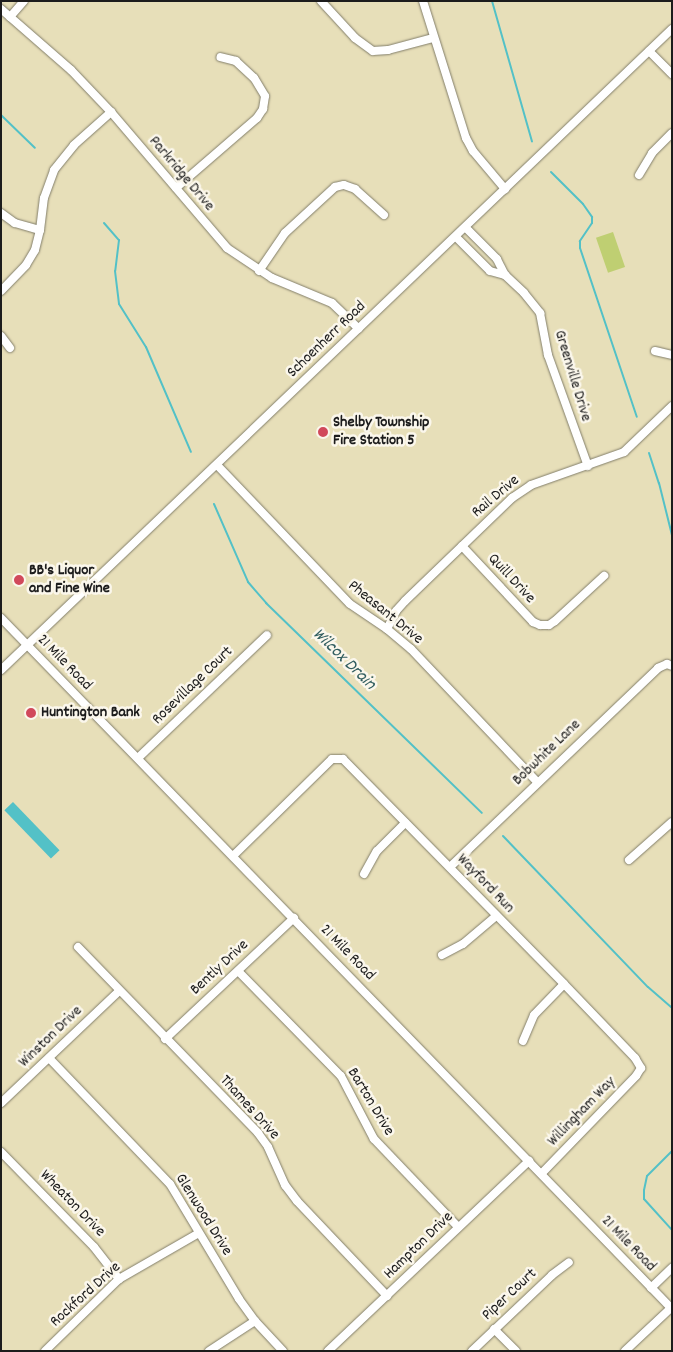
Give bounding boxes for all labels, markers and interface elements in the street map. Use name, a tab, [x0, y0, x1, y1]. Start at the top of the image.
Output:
street label: Parkridge Drive	[144, 133, 218, 215]
street label: Schoenherr Road	[284, 298, 370, 382]
street label: Greenville Drive	[549, 328, 595, 424]
place label: Shelby Township Fire Station 5	[333, 413, 429, 451]
marker: Shelby Township Fire Station 5	[317, 426, 329, 438]
street label: Rail Drive	[468, 471, 524, 523]
street label: Quill Drive	[483, 550, 539, 608]
place label: BB's Liquor and Fine Wine	[29, 561, 110, 599]
marker: BB's Liquor and Fine Wine	[13, 574, 25, 586]
street label: Pheasant Drive	[344, 577, 426, 649]
water label: Wilcox Drain	[307, 624, 379, 696]
street label: 21 Mile Road	[32, 631, 96, 695]
street label: Rosevillage Court	[149, 643, 237, 729]
place label: Huntington Bank	[41, 703, 140, 723]
marker: Huntington Bank	[25, 707, 37, 719]
street label: Bobwhite Lane	[509, 716, 585, 790]
street label: Wayford Run	[452, 850, 518, 918]
street label: 21 Mile Road	[315, 921, 379, 985]
street label: Bently Drive	[187, 936, 253, 1000]
street label: Winston Drive	[15, 1002, 87, 1072]
street label: Barton Drive	[342, 1065, 398, 1139]
street label: Thames Drive	[215, 1072, 283, 1144]
street label: Willingham Way	[544, 1073, 620, 1151]
street label: Wheaton Drive	[35, 1166, 109, 1242]
street label: Glenwood Drive	[170, 1171, 236, 1259]
street label: Hampton Drive	[380, 1208, 458, 1284]
street label: 21 Mile Road	[596, 1212, 660, 1276]
street label: Rockford Drive	[47, 1258, 125, 1332]
street label: Piper Court	[479, 1265, 541, 1325]

